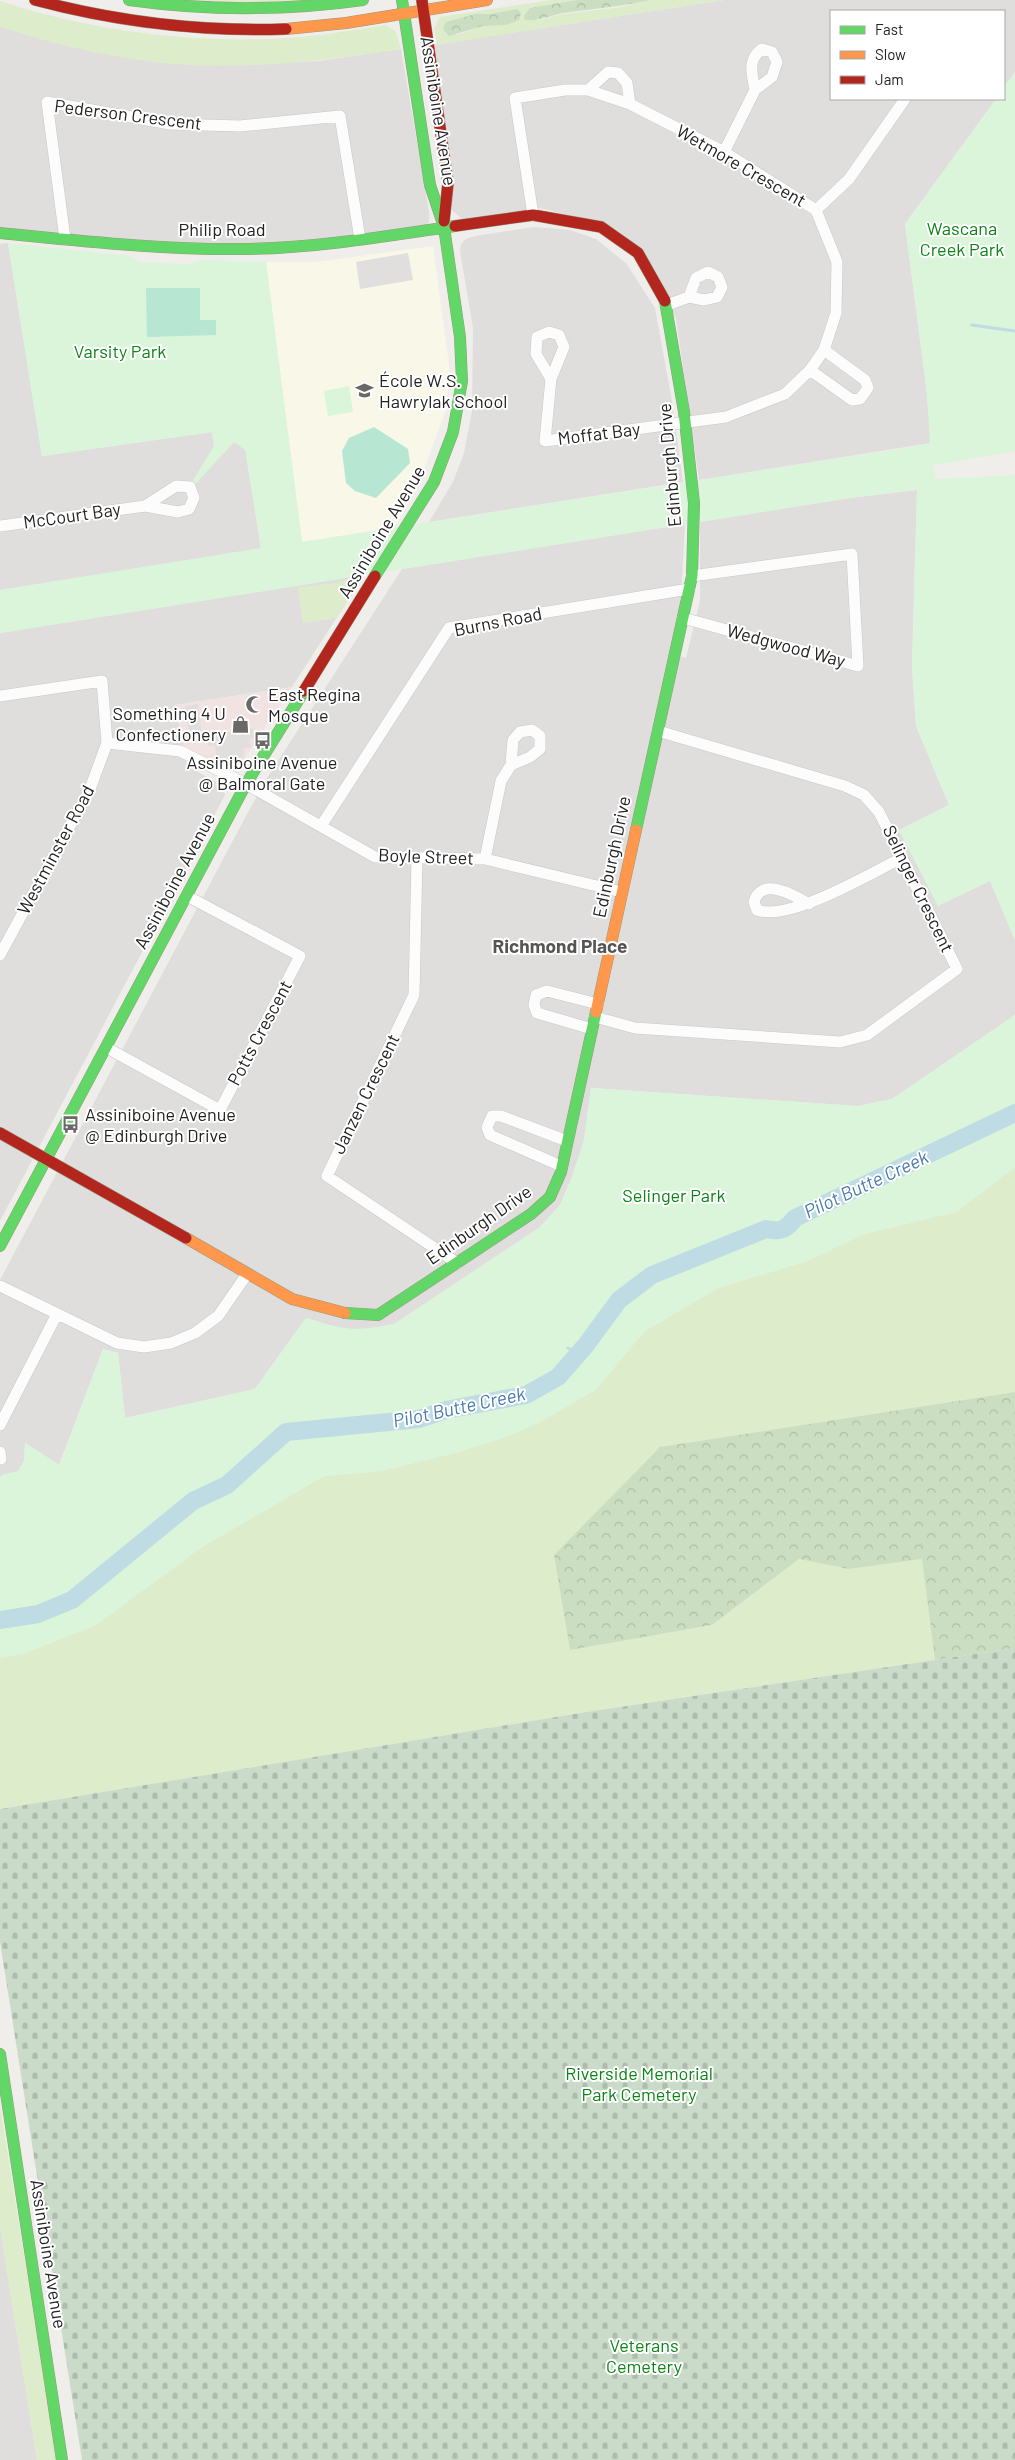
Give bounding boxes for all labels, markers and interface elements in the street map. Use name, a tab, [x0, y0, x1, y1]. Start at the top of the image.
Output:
legend	[830, 10, 1005, 100]
text: Fast	[875, 20, 903, 38]
street label: Assiniboine Avenue	[416, 35, 462, 187]
text: Slow	[875, 45, 906, 63]
text: Jam	[875, 70, 904, 88]
street label: Pederson Crescent	[53, 94, 203, 134]
street label: Wetmore Crescent	[673, 119, 810, 211]
park label: Wascana Creek Park	[920, 217, 1004, 260]
street label: Philip Road	[178, 218, 266, 240]
park label: Varsity Park	[74, 340, 166, 362]
place label: École W.S. Hawrylak School	[379, 369, 507, 412]
school or university icon: École W.S. Hawrylak School	[355, 381, 375, 401]
street label: Edinburgh Drive	[653, 402, 685, 528]
street label: Moffat Bay	[556, 417, 641, 449]
street label: Assiniboine Avenue	[333, 461, 429, 602]
street label: McCourt Bay	[22, 497, 122, 533]
street label: Burns Road	[452, 602, 544, 640]
street label: Wedgwood Way	[724, 619, 848, 671]
place label: East Regina Mosque	[268, 683, 361, 726]
mosque icon: East Regina Mosque	[244, 695, 264, 715]
place label: Something 4 U Confectionery	[112, 702, 226, 745]
shop icon: Something 4 U Confectionery	[230, 714, 250, 734]
bus stop icon: Assiniboine Avenue @ Balmoral Gate	[252, 730, 272, 750]
place label: Assiniboine Avenue @ Balmoral Gate	[187, 751, 337, 794]
street label: Westminster Road	[12, 781, 98, 918]
street label: Edinburgh Drive	[587, 794, 635, 920]
street label: Assiniboine Avenue	[129, 809, 219, 952]
street label: Selinger Crescent	[879, 821, 959, 956]
street label: Boyle Street	[378, 843, 474, 869]
district label: Richmond Place	[493, 934, 627, 957]
street label: Potts Crescent	[222, 976, 296, 1089]
street label: Janzen Crescent	[327, 1030, 404, 1157]
place label: Assiniboine Avenue @ Edinburgh Drive	[85, 1103, 236, 1146]
bus stop icon: Assiniboine Avenue @ Edinburgh Drive	[61, 1115, 81, 1135]
water label: Pilot Butte Creek	[800, 1144, 932, 1222]
street label: Edinburgh Drive	[421, 1180, 535, 1269]
park label: Selinger Park	[622, 1184, 726, 1206]
water label: Pilot Butte Creek	[391, 1381, 528, 1432]
park label: Riverside Memorial Park Cemetery	[565, 2062, 713, 2105]
street label: Assiniboine Avenue	[26, 2178, 72, 2330]
park label: Veterans Cemetery	[606, 2334, 682, 2377]

